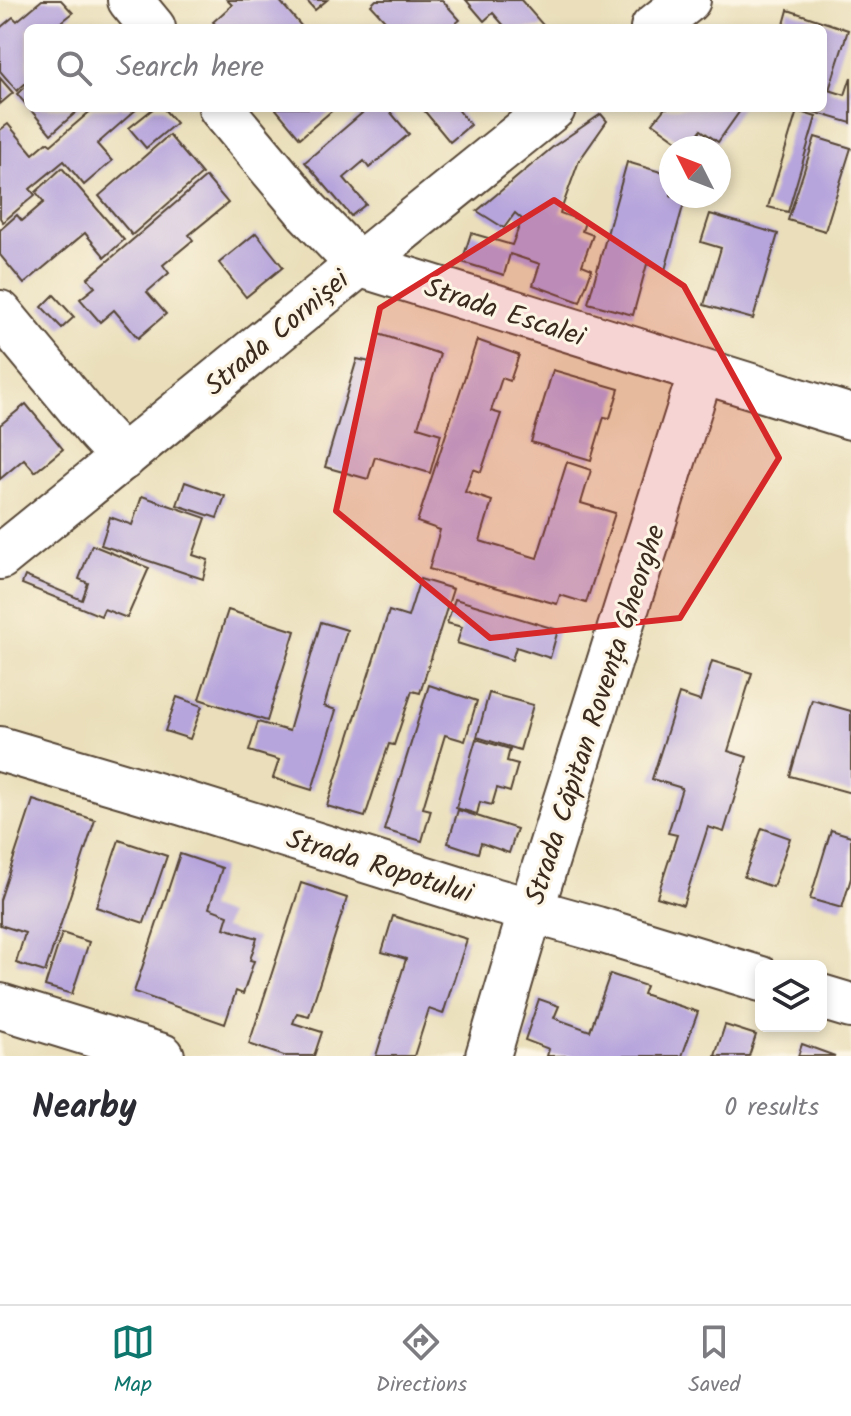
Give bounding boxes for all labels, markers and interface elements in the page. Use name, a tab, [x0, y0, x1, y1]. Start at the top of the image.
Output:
search box	[24, 24, 827, 112]
text: Search here	[116, 44, 264, 92]
icon: search	[52, 46, 96, 90]
north arrow	[659, 136, 731, 208]
street label: Strada Cornișei	[195, 259, 361, 408]
street label: Strada Escalei	[418, 266, 592, 361]
street label: Strada Căpitan Rovența Gheorghe	[514, 519, 679, 911]
street label: Strada Ropotului	[280, 818, 479, 917]
map controls	[755, 960, 827, 1032]
button: layers	[755, 960, 827, 1032]
text: Nearby	[32, 1081, 137, 1135]
text: 0 results	[724, 1087, 819, 1129]
tab: Map	[111, 1320, 155, 1403]
tab: Directions	[376, 1320, 467, 1403]
tab: Saved	[688, 1320, 740, 1403]

